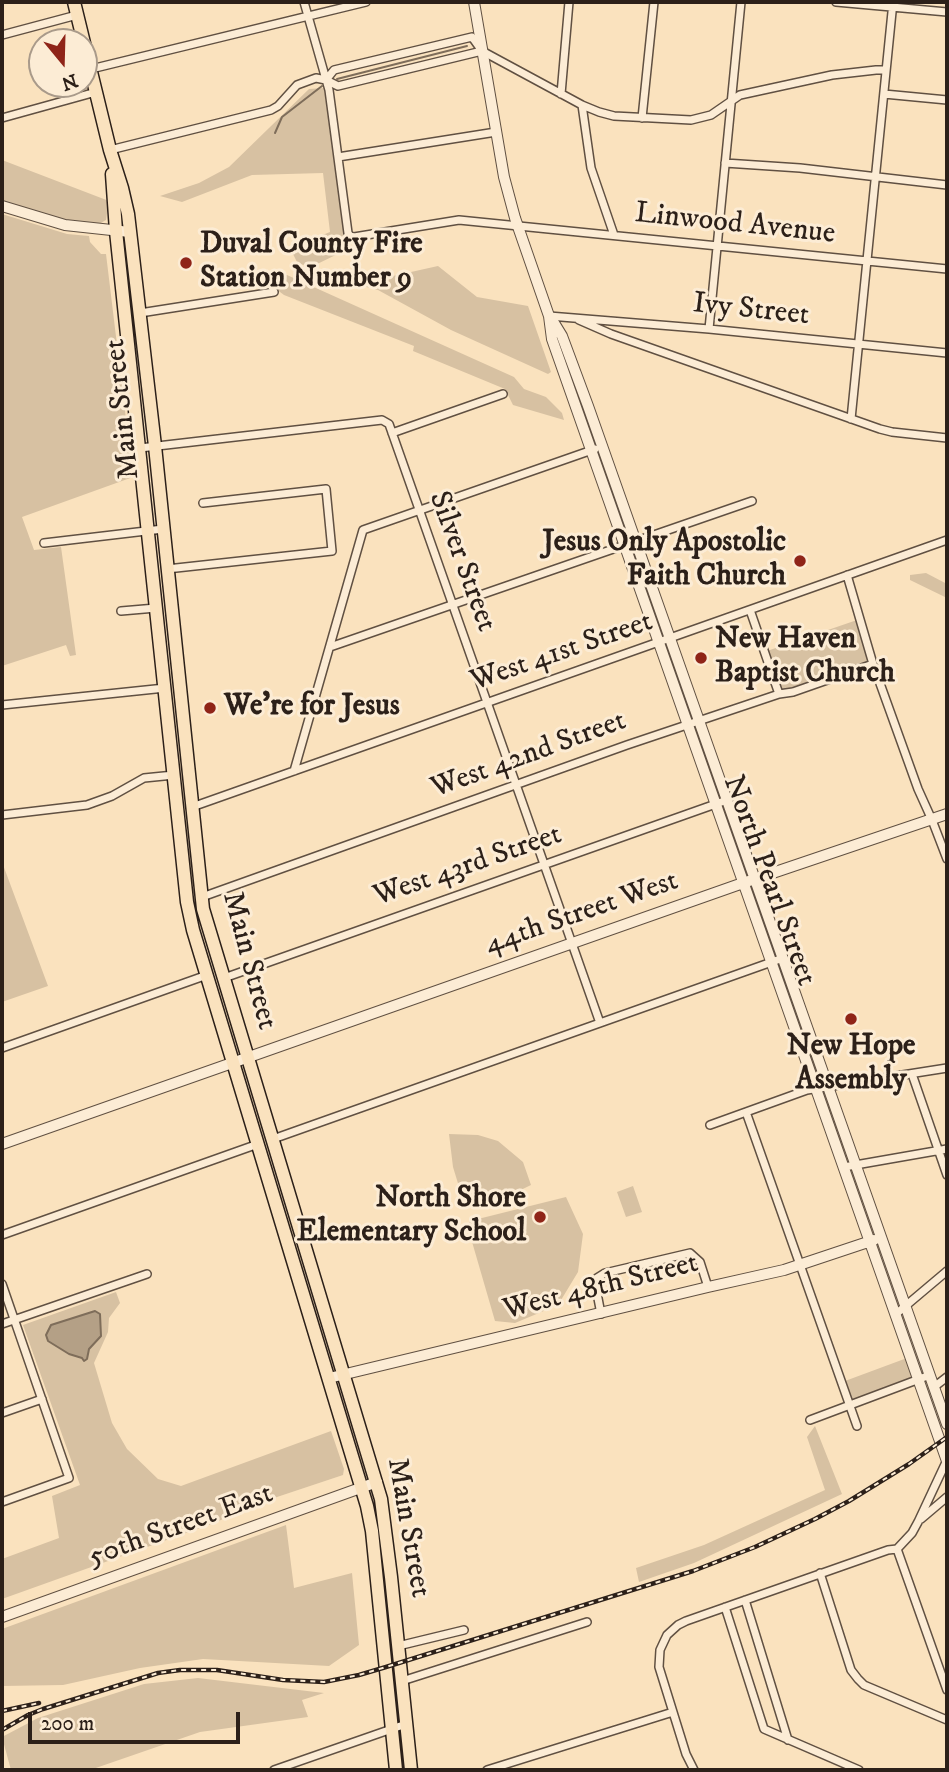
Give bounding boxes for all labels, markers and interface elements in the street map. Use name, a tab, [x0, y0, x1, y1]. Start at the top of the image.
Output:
north arrow	[28, 28, 98, 98]
text: N	[58, 68, 80, 95]
street label: Linwood Avenue	[633, 197, 837, 253]
place label: Duval County Fire Station Number 9	[200, 228, 423, 298]
marker: Duval County Fire Station Number 9	[178, 255, 194, 271]
street label: Ivy Street	[691, 287, 811, 335]
street label: Main Street	[99, 337, 149, 481]
street label: Silver Street	[419, 487, 503, 637]
place label: Jesus Only Apostolic Faith Church	[542, 526, 786, 596]
marker: Jesus Only Apostolic Faith Church	[792, 553, 808, 569]
street label: West 41st Street	[466, 605, 658, 701]
place label: New Haven Baptist Church	[715, 623, 895, 694]
marker: New Haven Baptist Church	[693, 650, 709, 666]
place label: We're for Jesus	[224, 690, 400, 726]
marker: We're for Jesus	[202, 700, 218, 716]
street label: West 42nd Street	[427, 704, 631, 808]
street label: North Pearl Street	[713, 771, 823, 991]
street label: West 43rd Street	[369, 818, 567, 916]
street label: 44th Street West	[481, 864, 683, 964]
street label: Main Street	[212, 888, 284, 1034]
marker: New Hope Assembly	[843, 1011, 859, 1027]
place label: New Hope Assembly	[787, 1030, 915, 1100]
place label: North Shore Elementary School	[297, 1182, 526, 1252]
marker: North Shore Elementary School	[532, 1209, 548, 1225]
street label: West 48th Street	[500, 1246, 702, 1330]
street label: Main Street	[377, 1455, 437, 1601]
street label: 50th Street East	[84, 1477, 278, 1577]
scale bar	[32, 1698, 243, 1742]
text: 200 m	[41, 1711, 94, 1737]

